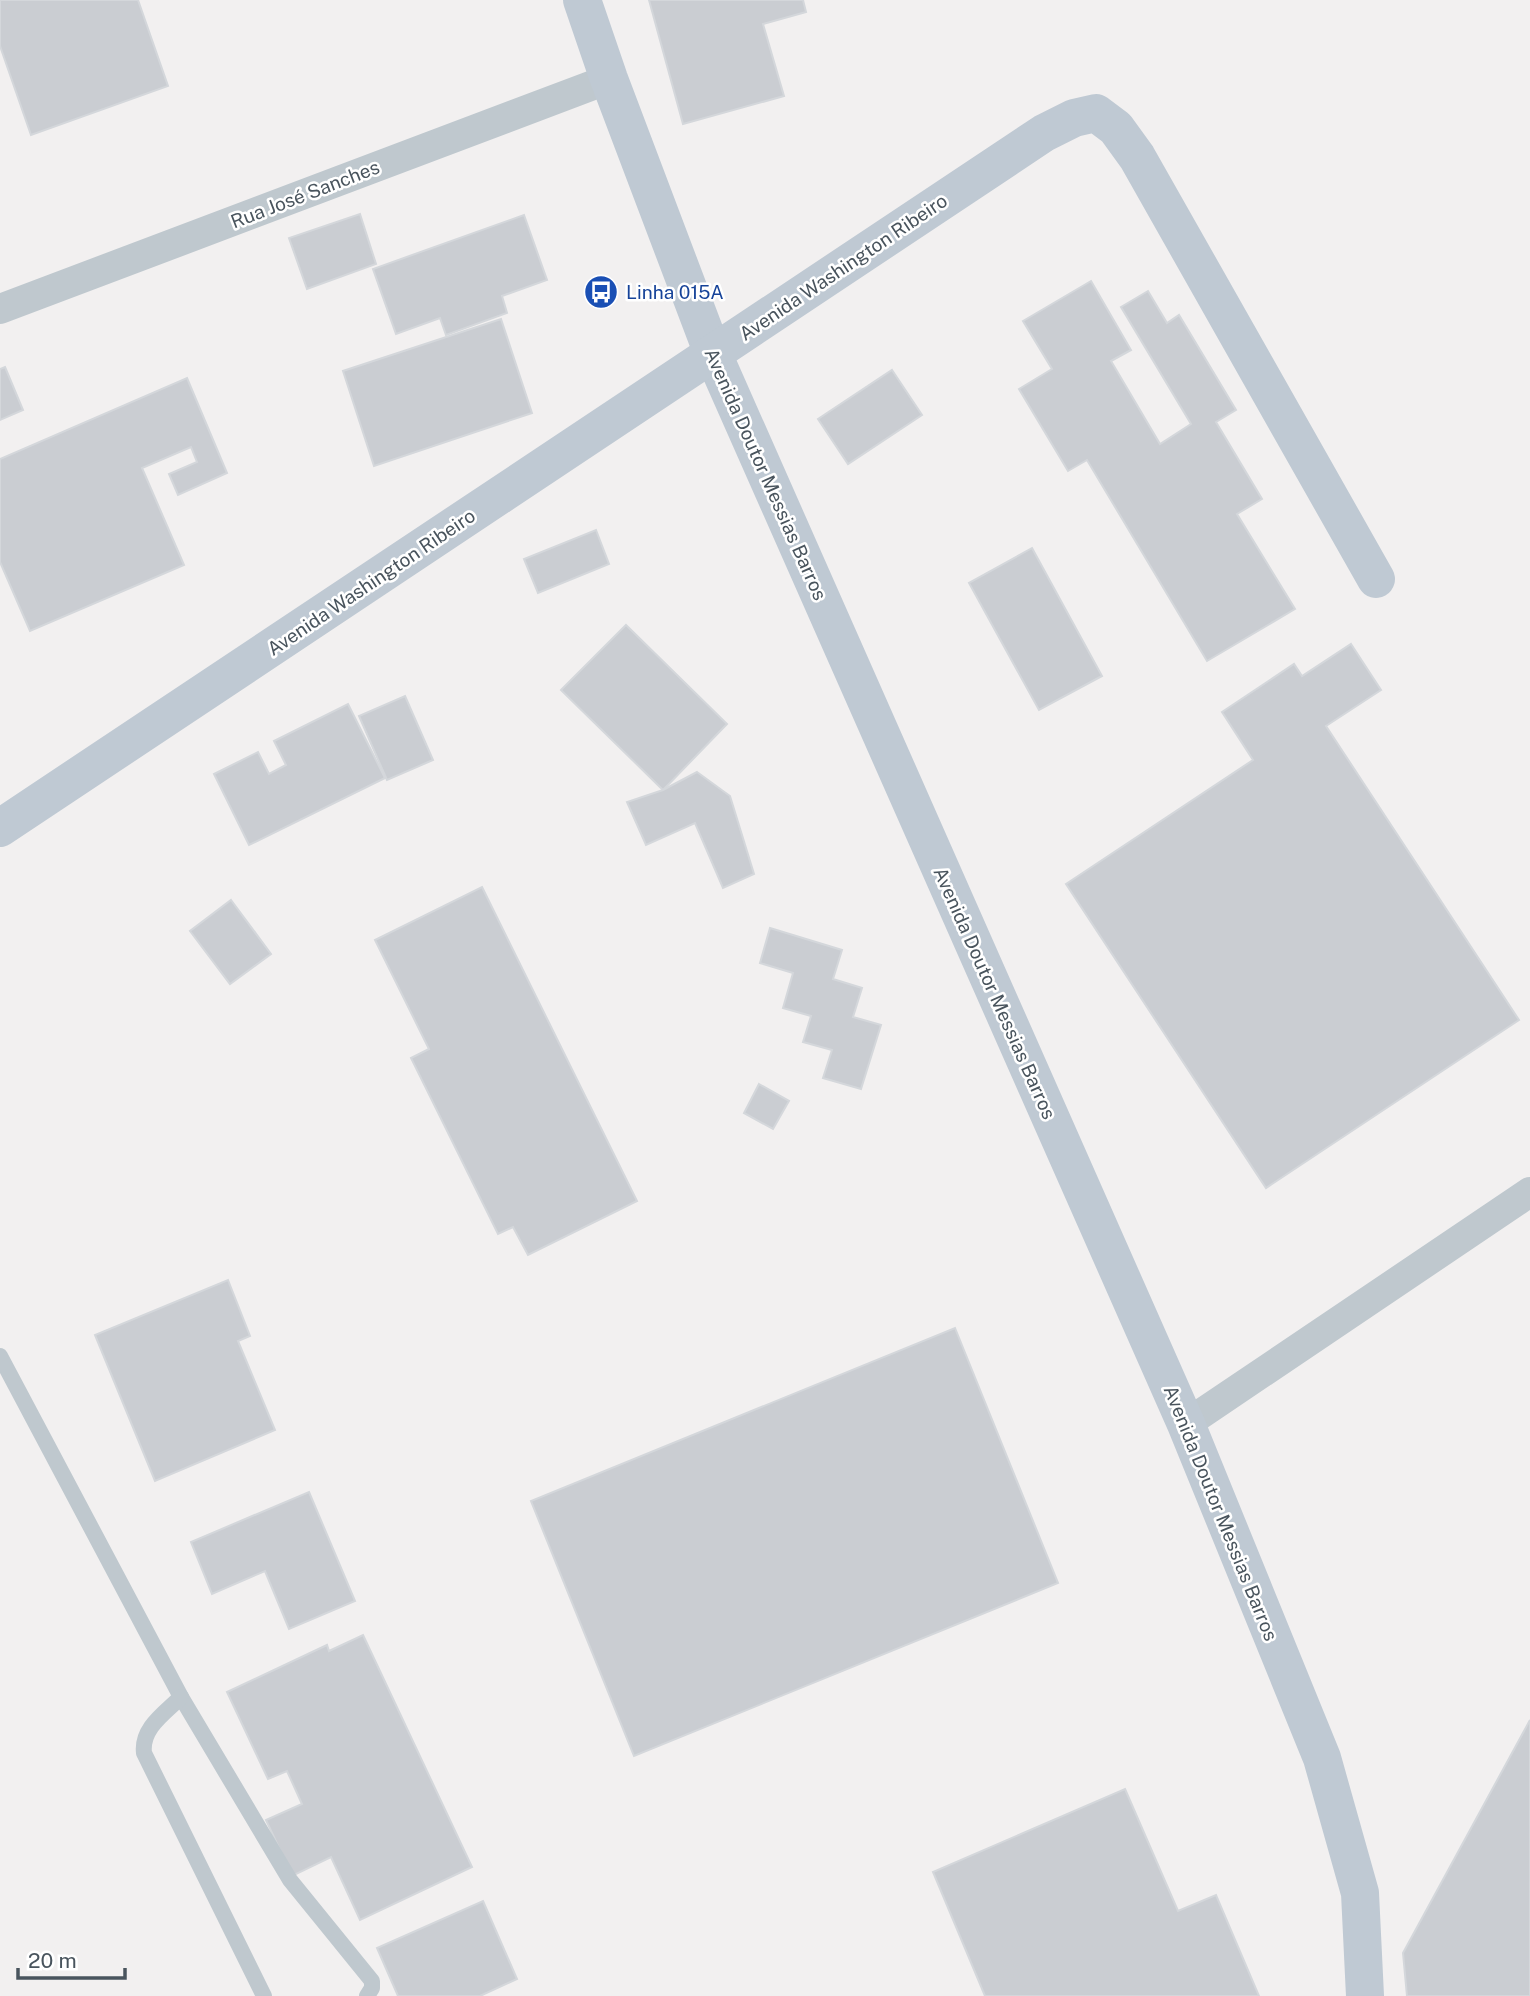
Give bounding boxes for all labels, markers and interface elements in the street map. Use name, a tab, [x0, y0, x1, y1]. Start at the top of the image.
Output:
street label: Rua José Sanches	[228, 156, 382, 232]
street label: Avenida Washington Ribeiro	[735, 189, 951, 345]
bus stop icon: Linha 015A	[582, 273, 620, 311]
place label: Linha 015A	[626, 281, 724, 303]
street label: Avenida Doutor Messias Barros	[700, 345, 832, 603]
street label: Avenida Washington Ribeiro	[263, 504, 479, 660]
street label: Avenida Doutor Messias Barros	[929, 864, 1061, 1122]
street label: Avenida Doutor Messias Barros	[1160, 1382, 1282, 1644]
scale bar	[18, 1937, 124, 1981]
text: 20 m	[28, 1948, 77, 1973]

